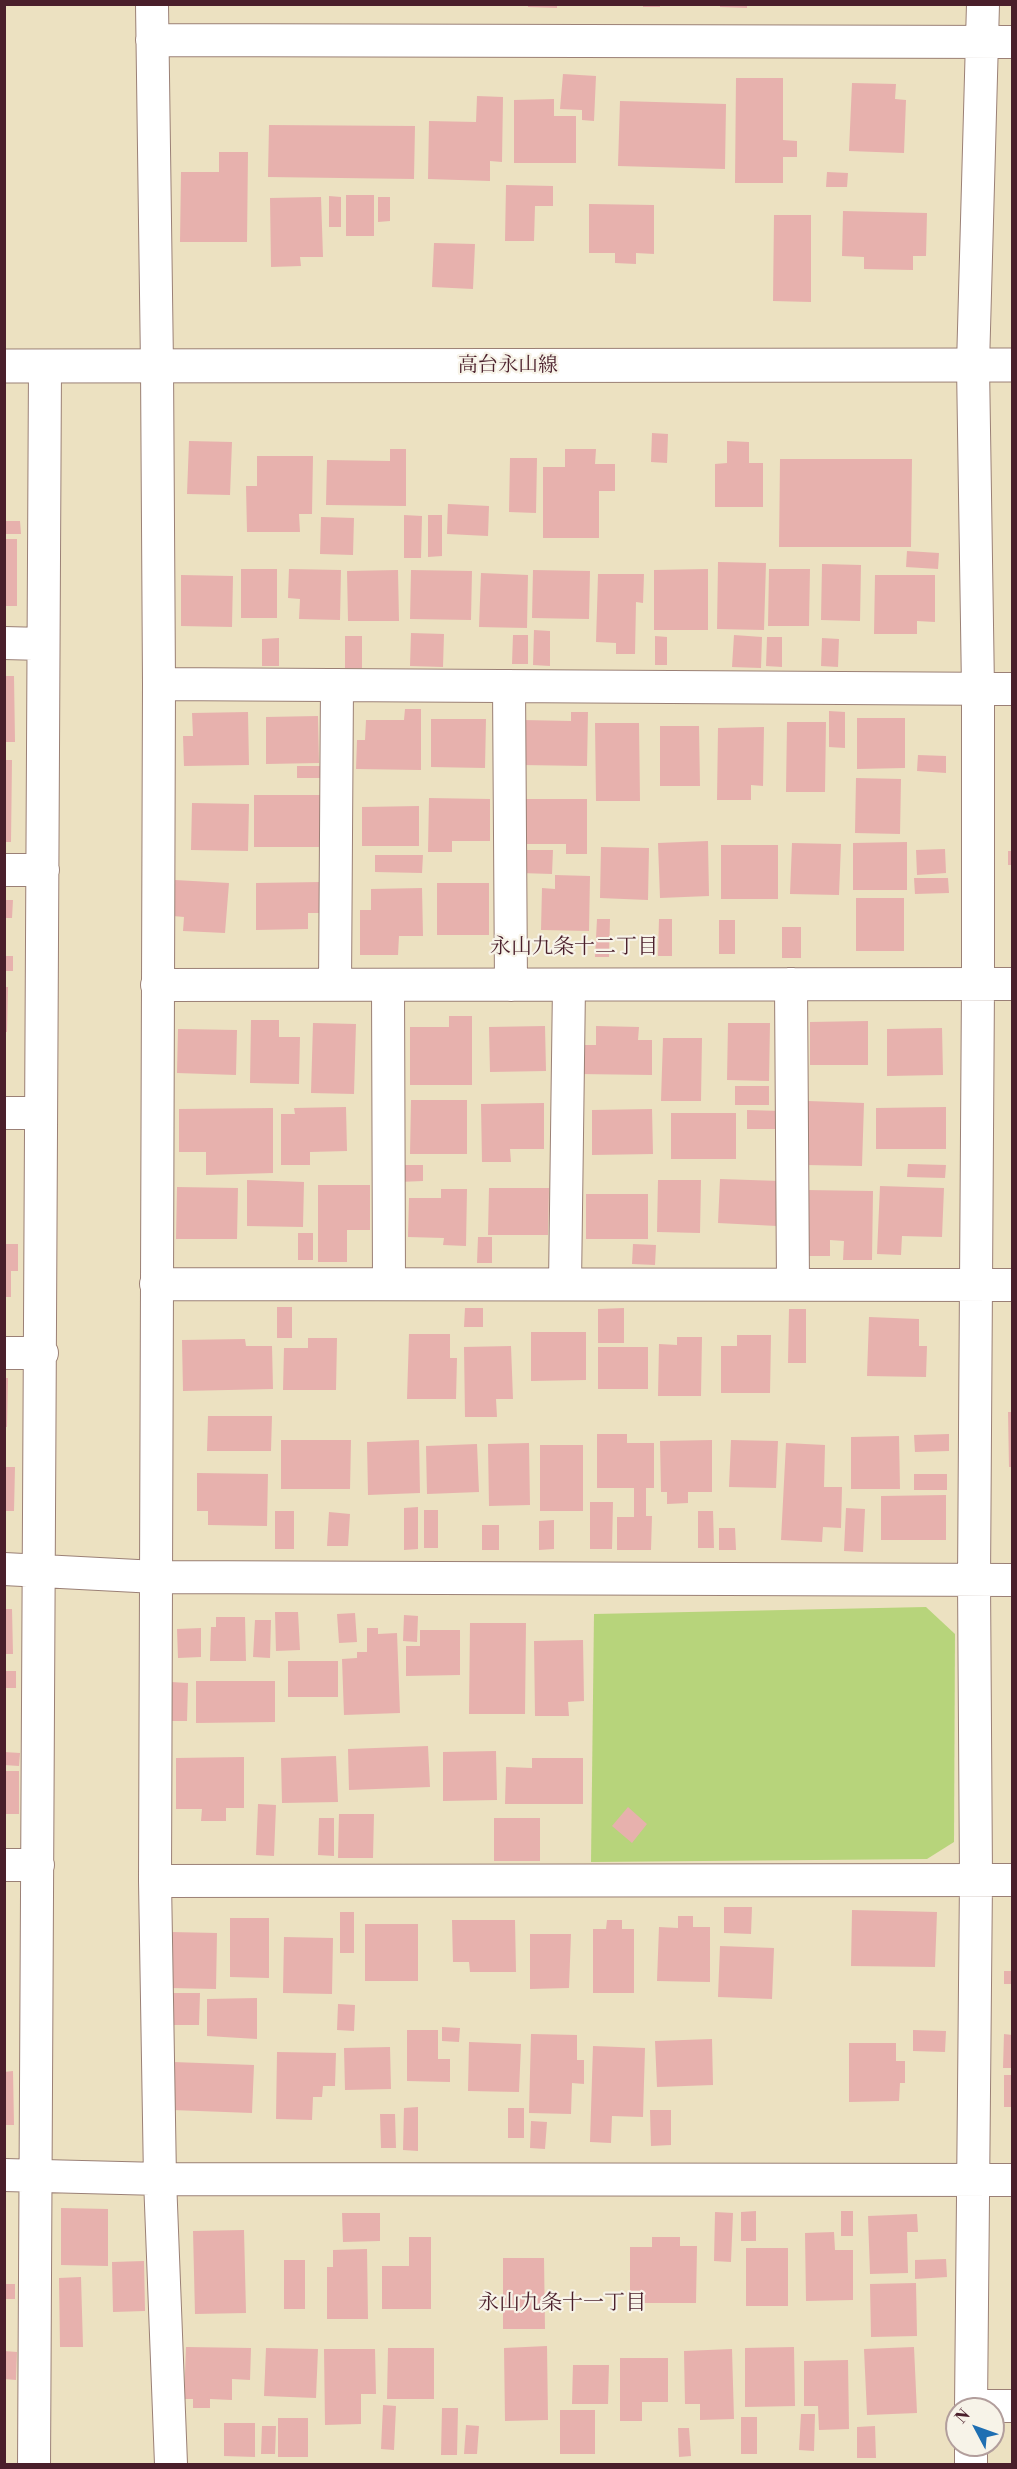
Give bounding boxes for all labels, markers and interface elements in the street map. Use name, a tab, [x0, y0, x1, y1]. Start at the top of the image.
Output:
street label: 高台永山線	[458, 354, 558, 378]
district label: 永山九条十二丁目	[490, 935, 658, 961]
district label: 永山九条十一丁目	[478, 2291, 646, 2317]
north arrow	[945, 2397, 1005, 2457]
text: N	[951, 2405, 975, 2428]

